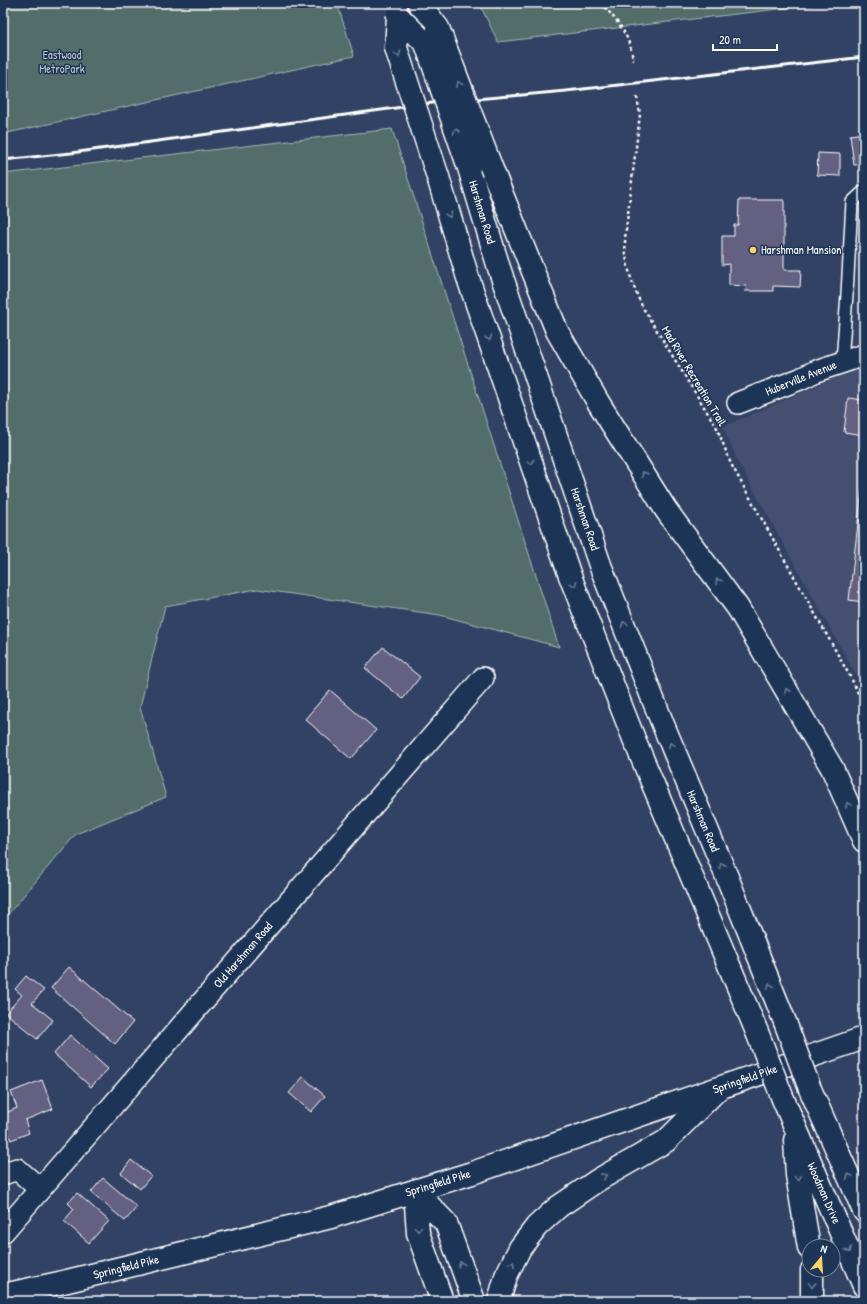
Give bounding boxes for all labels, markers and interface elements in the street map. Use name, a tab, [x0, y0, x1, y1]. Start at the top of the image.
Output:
scale bar	[713, 26, 777, 52]
text: 20 m	[719, 31, 741, 48]
park label: Eastwood MetroPark	[39, 46, 85, 77]
one-way arrow	[393, 51, 402, 58]
one-way arrow	[456, 80, 464, 87]
one-way arrow	[452, 128, 461, 135]
street label: Harshman Road	[465, 178, 500, 246]
one-way arrow	[444, 211, 453, 218]
place label: Harshman Mansion	[761, 241, 842, 258]
marker: Harshman Mansion	[748, 245, 758, 255]
street label: Mad River Recreation Trail	[658, 322, 731, 430]
one-way arrow	[484, 335, 493, 342]
street label: Huberville Avenue	[763, 355, 839, 400]
one-way arrow	[526, 458, 534, 465]
one-way arrow	[641, 472, 648, 479]
street label: Harshman Road	[567, 485, 604, 553]
one-way arrow	[715, 578, 723, 585]
one-way arrow	[569, 581, 577, 588]
one-way arrow	[620, 621, 628, 628]
one-way arrow	[784, 688, 791, 695]
one-way arrow	[668, 742, 676, 749]
street label: Harshman Road	[683, 787, 724, 854]
one-way arrow	[845, 802, 853, 810]
one-way arrow	[719, 861, 727, 869]
street label: Old Harshman Road	[209, 918, 276, 991]
one-way arrow	[767, 982, 775, 989]
street label: Springfield Pike	[710, 1059, 780, 1097]
street label: Woodman Drive	[803, 1159, 846, 1226]
street label: Springfield Pike	[403, 1165, 473, 1200]
one-way arrow	[845, 1172, 853, 1179]
one-way arrow	[600, 1173, 607, 1181]
one-way arrow	[793, 1175, 802, 1181]
one-way arrow	[413, 1226, 422, 1233]
north arrow	[801, 1238, 841, 1278]
text: N	[819, 1241, 829, 1256]
one-way arrow	[845, 1247, 853, 1254]
street label: Springfield Pike	[91, 1250, 161, 1283]
one-way arrow	[457, 1261, 466, 1268]
one-way arrow	[507, 1261, 514, 1269]
one-way arrow	[808, 1282, 817, 1288]

